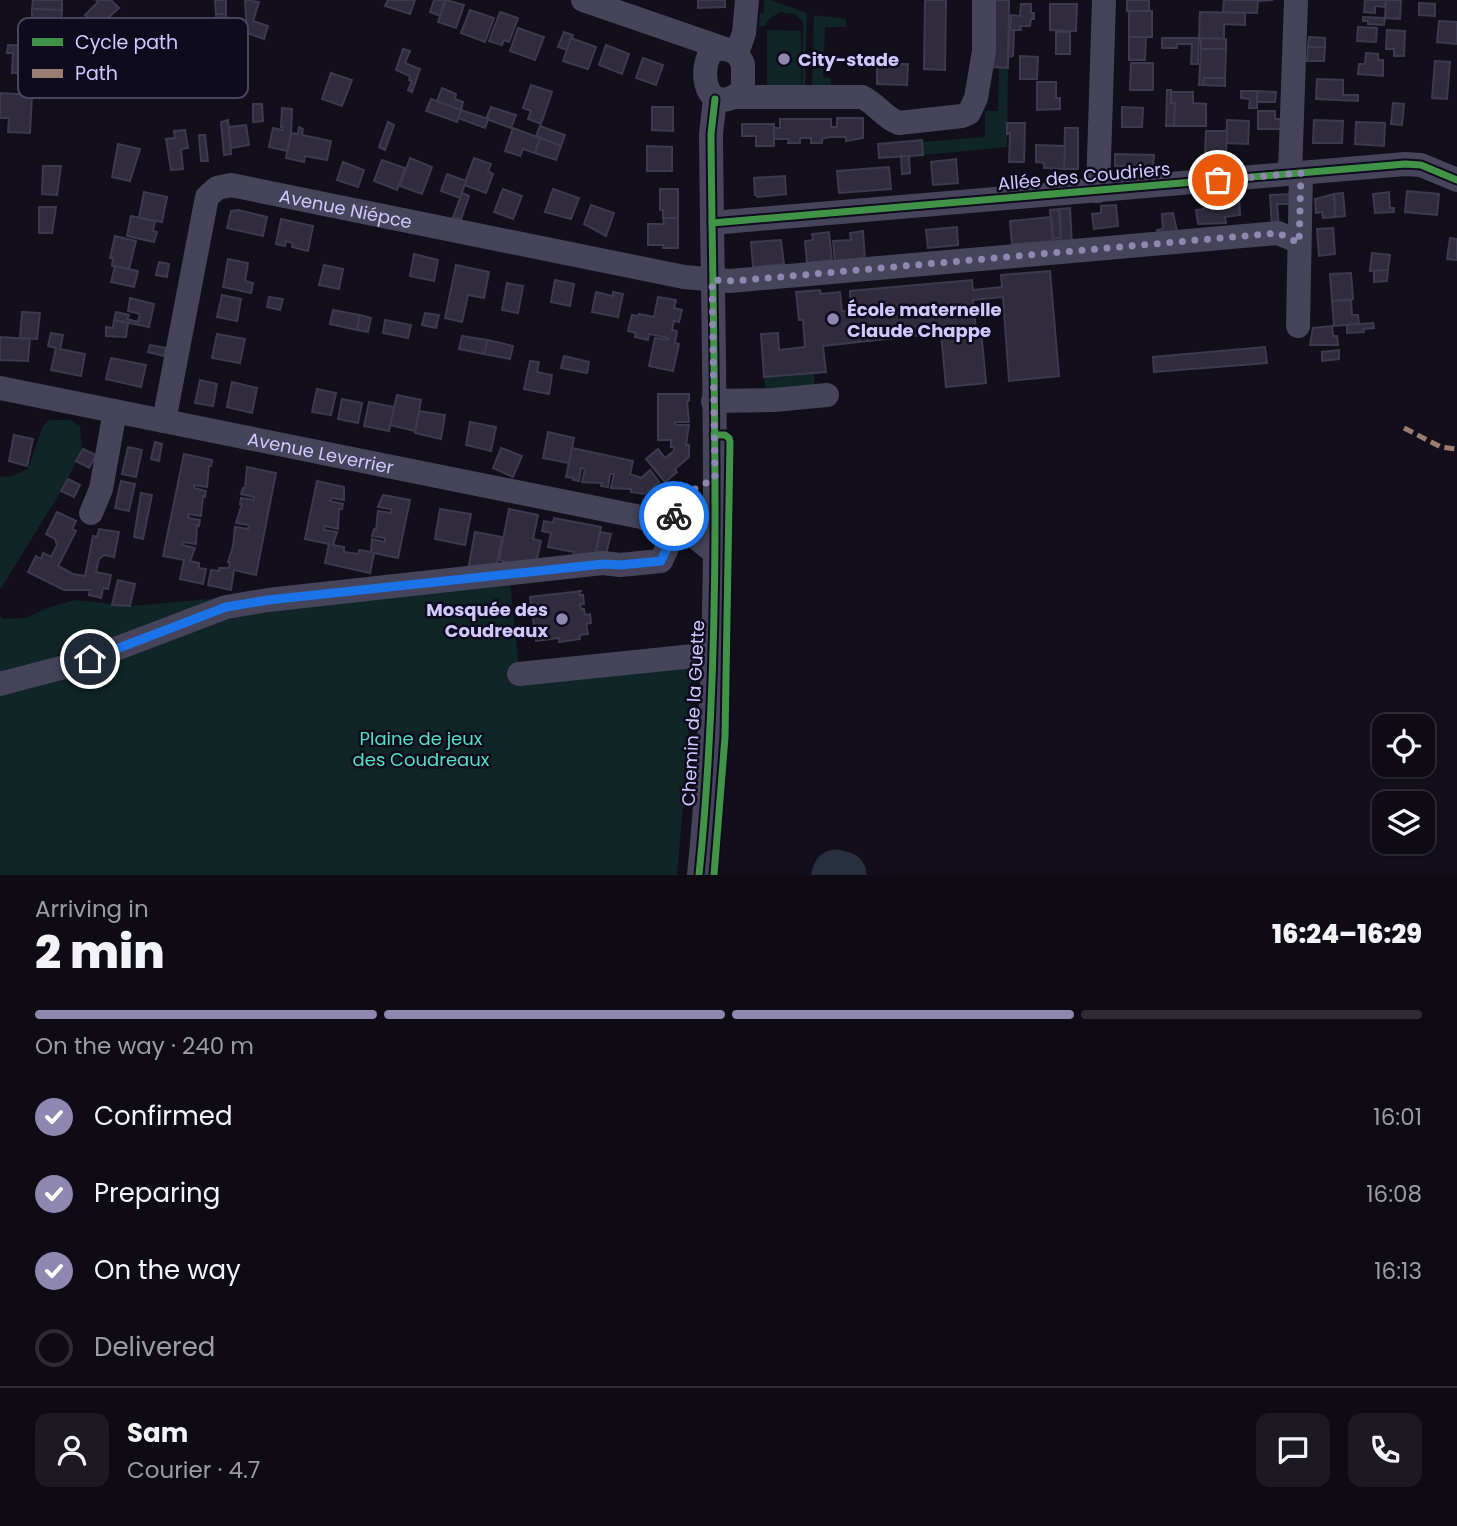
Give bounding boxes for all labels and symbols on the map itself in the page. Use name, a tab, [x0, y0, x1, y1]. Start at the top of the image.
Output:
legend	[18, 18, 248, 98]
text: Cycle path	[75, 29, 178, 56]
place label: City-stade	[798, 47, 899, 72]
marker: City-stade	[776, 51, 792, 67]
text: Path	[75, 60, 118, 87]
pin	[1188, 150, 1248, 210]
street label: Allée des Coudriers	[997, 156, 1171, 196]
street label: Avenue Niépce	[277, 183, 414, 234]
place label: École maternelle Claude Chappe	[847, 297, 1002, 343]
marker: École maternelle Claude Chappe	[825, 311, 841, 327]
street label: Avenue Leverrier	[245, 426, 396, 479]
courier	[639, 481, 709, 551]
place label: Mosquée des Coudreaux	[426, 597, 548, 643]
marker: Mosquée des Coudreaux	[554, 611, 570, 627]
street label: Chemin de la Guette	[676, 619, 710, 807]
pin	[60, 629, 120, 689]
park label: Plaine de jeux des Coudreaux	[353, 726, 490, 772]

